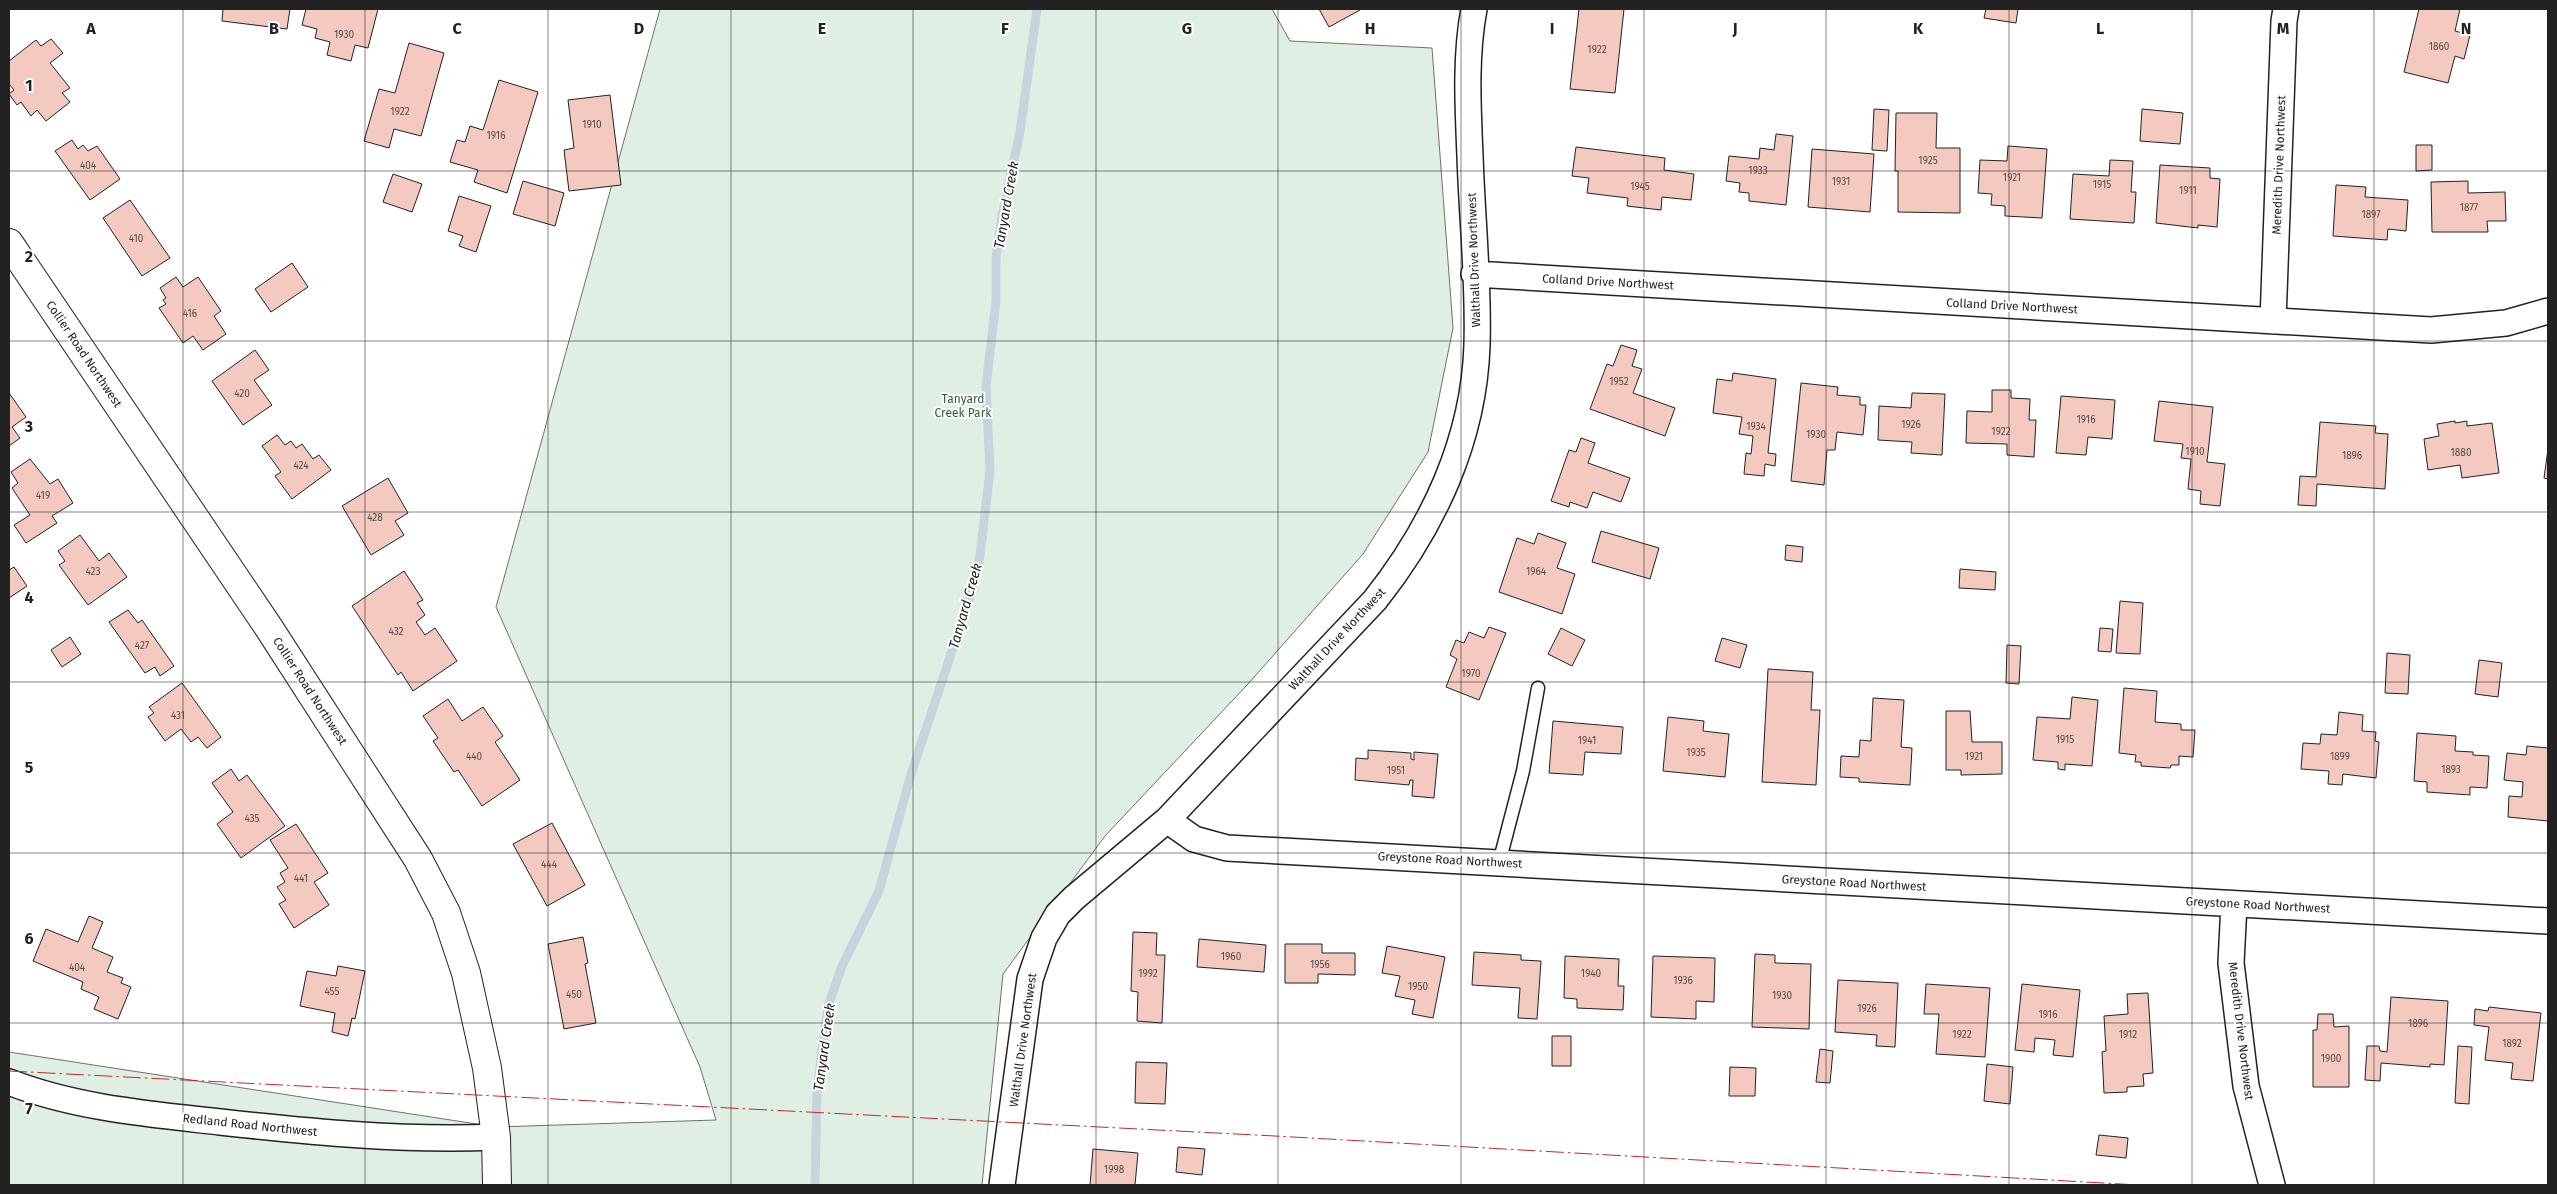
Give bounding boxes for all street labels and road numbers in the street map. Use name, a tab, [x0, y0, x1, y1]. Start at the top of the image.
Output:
street label: Meredith Drive Northwest	[2270, 94, 2288, 235]
street label: Walthall Drive Northwest	[1465, 192, 1483, 328]
street label: Colland Drive Northwest	[1542, 272, 1675, 292]
street label: Colland Drive Northwest	[1946, 296, 2079, 316]
street label: Collier Road Northwest	[43, 298, 125, 410]
street label: Walthall Drive Northwest	[1286, 584, 1389, 693]
street label: Collier Road Northwest	[270, 635, 350, 748]
street label: Greystone Road Northwest	[1377, 849, 1523, 871]
street label: Greystone Road Northwest	[1781, 872, 1927, 894]
street label: Greystone Road Northwest	[2185, 894, 2331, 916]
street label: Meredith Drive Northwest	[2226, 961, 2257, 1102]
street label: Walthall Drive Northwest	[1007, 971, 1039, 1108]
street label: Redland Road Northwest	[182, 1111, 319, 1139]

